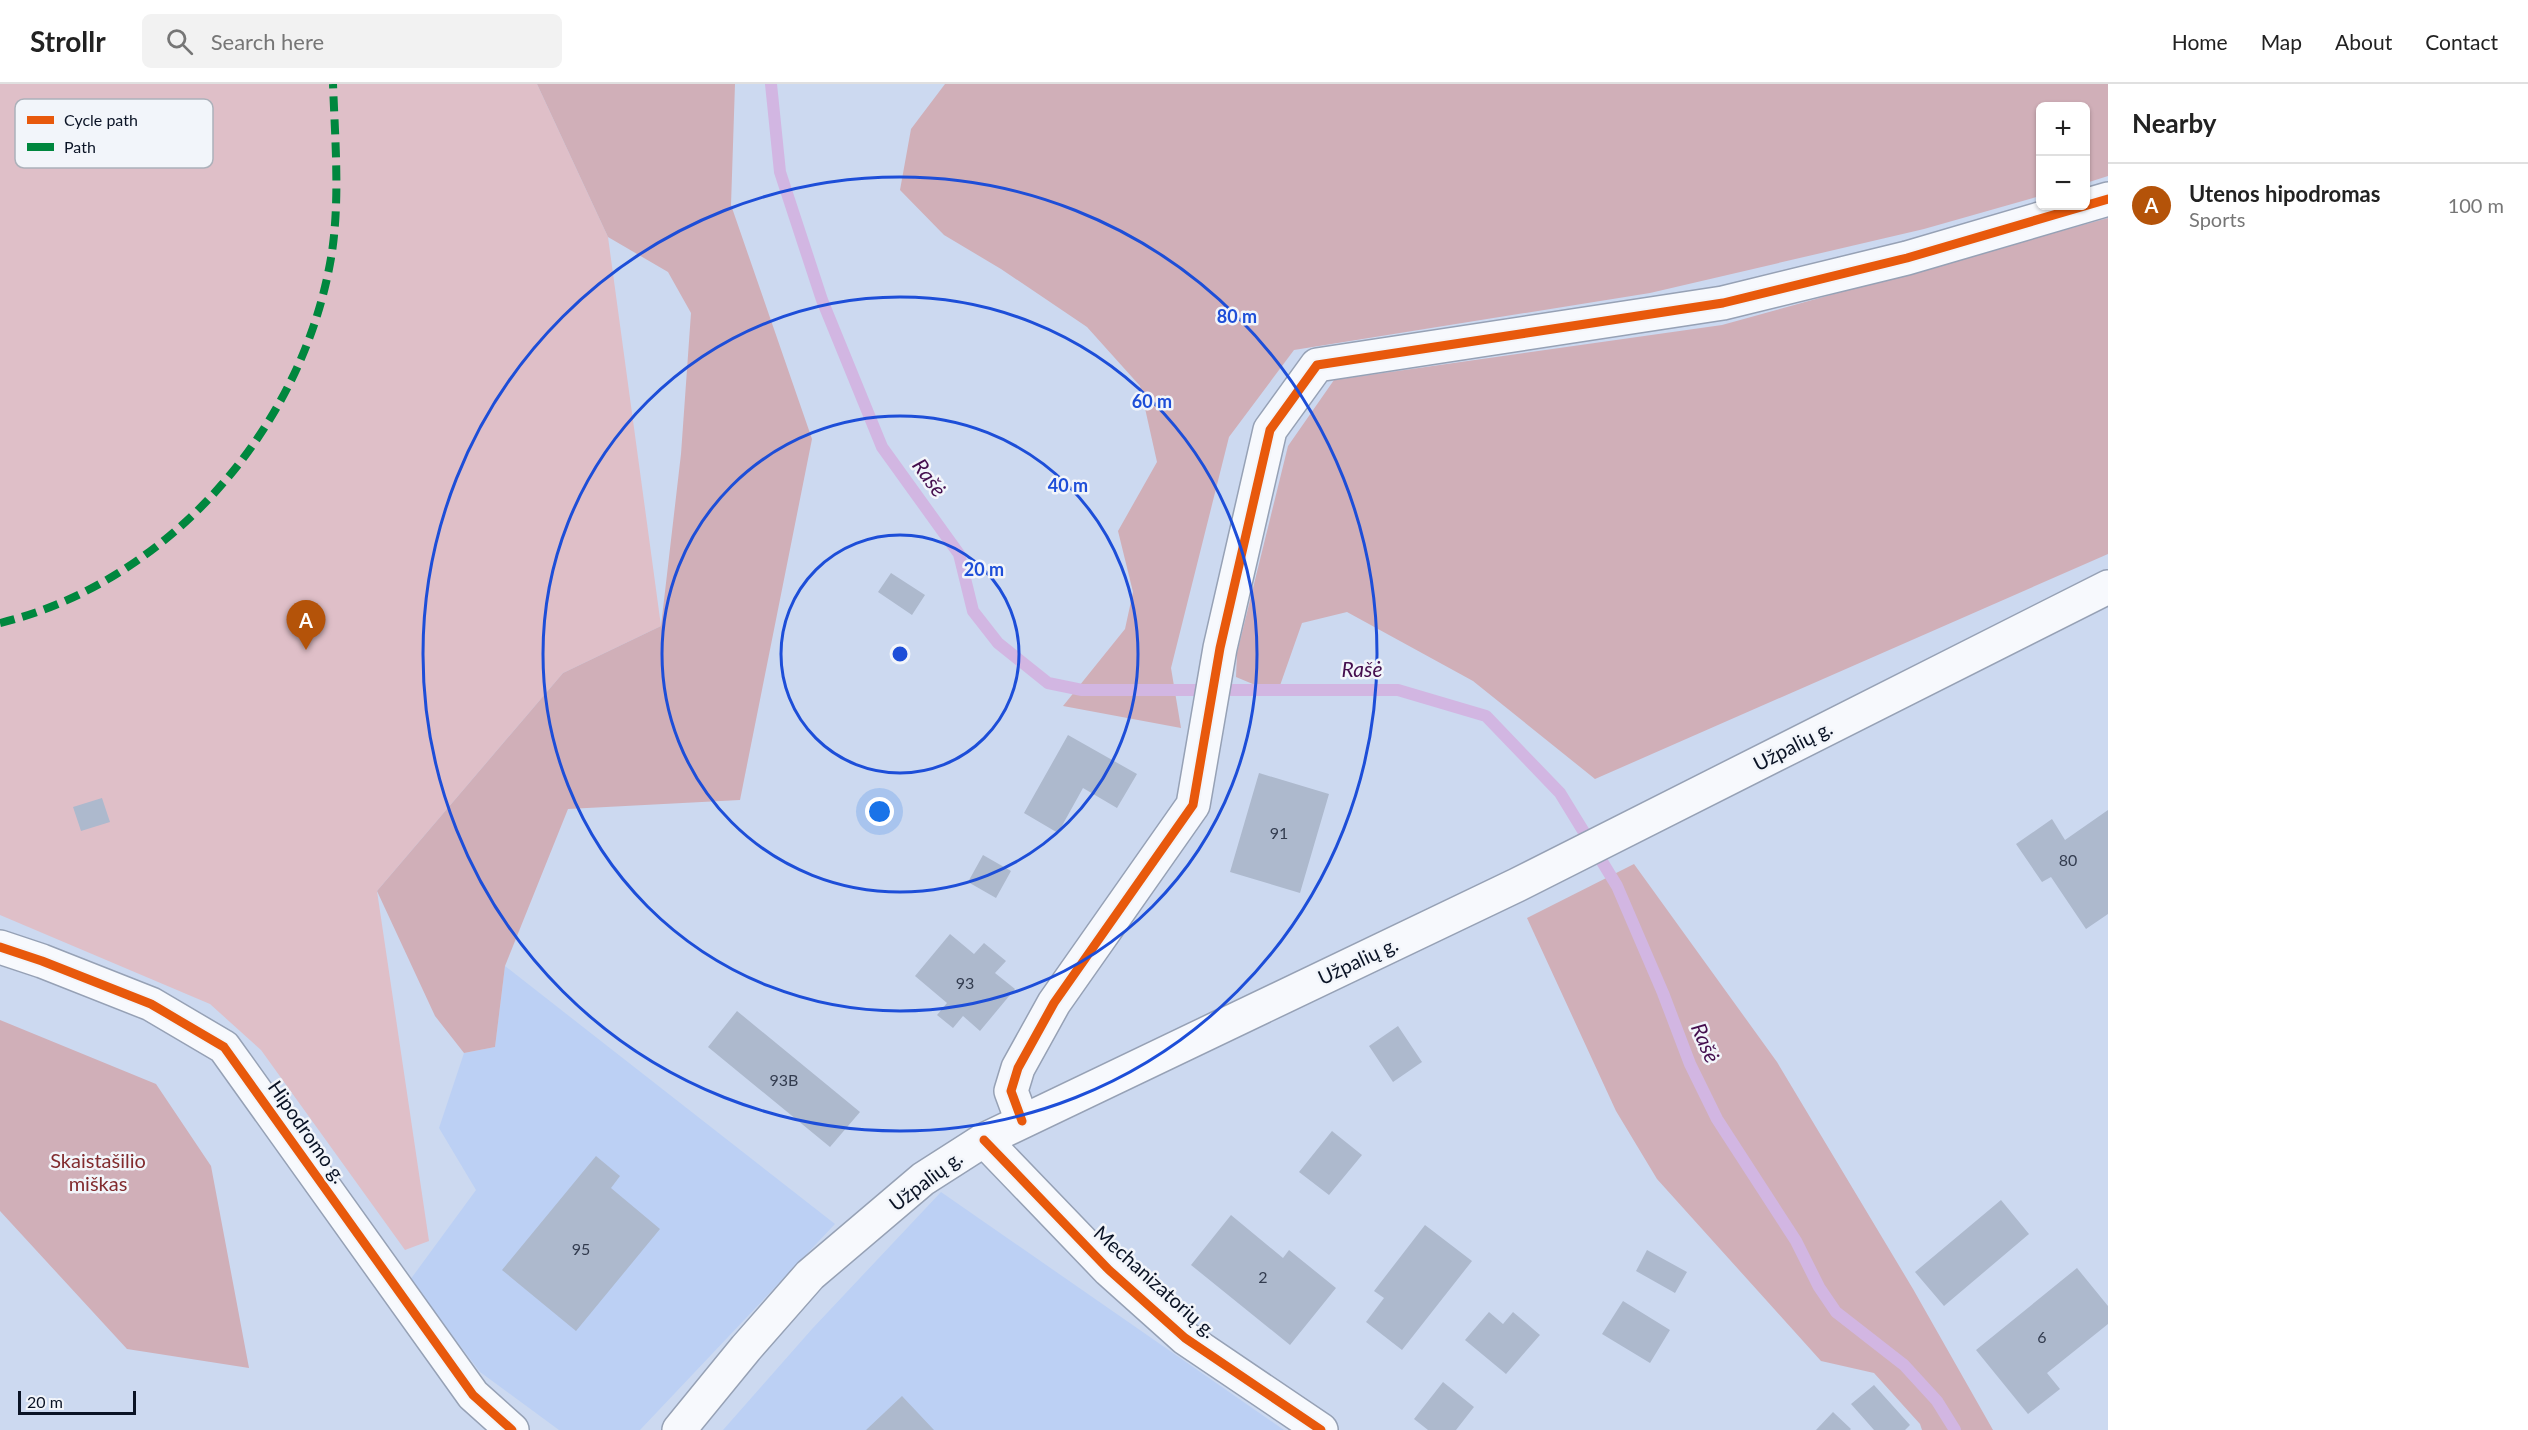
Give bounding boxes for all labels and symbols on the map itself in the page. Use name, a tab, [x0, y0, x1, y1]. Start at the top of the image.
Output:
legend	[15, 99, 213, 168]
text: Cycle path	[64, 110, 138, 129]
text: Path	[64, 137, 96, 156]
text: 80 m	[1217, 305, 1257, 327]
text: 60 m	[1132, 390, 1172, 412]
water label: Rašė	[908, 453, 952, 501]
text: 40 m	[1048, 474, 1088, 496]
text: 20 m	[964, 558, 1004, 580]
pin: A	[286, 600, 326, 650]
centre of rings	[890, 644, 910, 664]
water label: Rašė	[1342, 656, 1382, 681]
street label: Užpalių g.	[1749, 715, 1836, 775]
your location	[865, 797, 894, 826]
house number: 91	[1270, 823, 1288, 842]
house number: 80	[2059, 850, 2077, 869]
street label: Užpalių g.	[1314, 931, 1401, 989]
house number: 93	[956, 973, 974, 992]
water label: Rašė	[1687, 1019, 1726, 1066]
house number: 93B	[770, 1070, 798, 1089]
street label: Hipodromo g.	[264, 1075, 352, 1187]
street label: Užpalių g.	[884, 1145, 967, 1215]
park label: Skaistašilio miškas	[50, 1148, 146, 1195]
street label: Mechanizatorių g.	[1090, 1220, 1222, 1342]
house number: 95	[572, 1239, 590, 1258]
house number: 2	[1258, 1267, 1268, 1286]
house number: 6	[2037, 1327, 2047, 1346]
scale bar	[18, 1388, 136, 1416]

